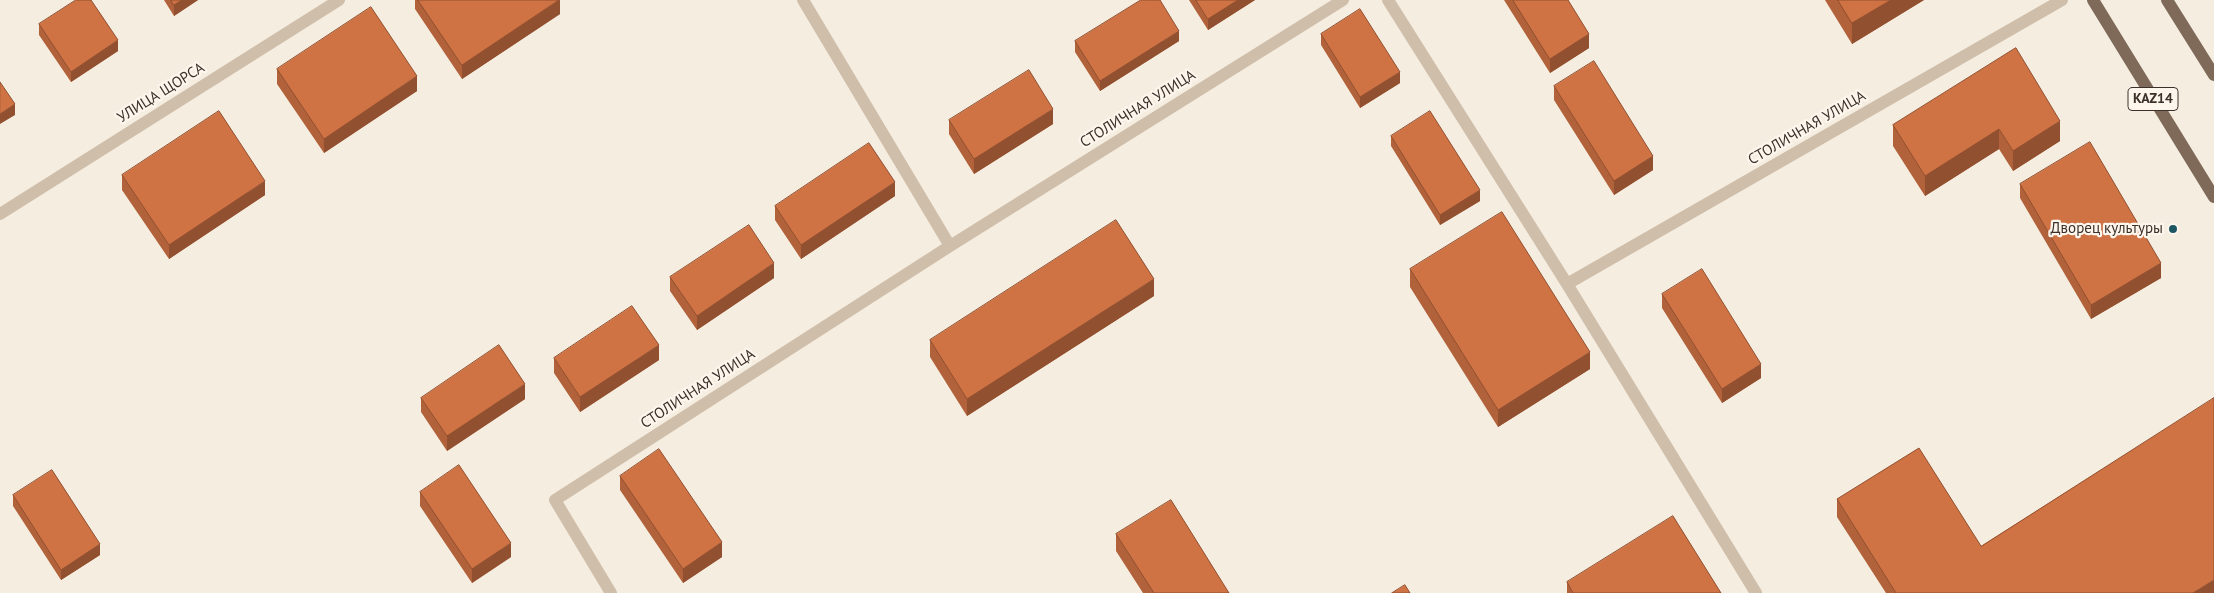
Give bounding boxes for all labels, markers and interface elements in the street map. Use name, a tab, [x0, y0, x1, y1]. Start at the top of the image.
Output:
street label: УЛИЦА ЩОРСА	[114, 59, 208, 127]
street label: СТОЛИЧНАЯ УЛИЦА	[1077, 66, 1199, 152]
street label: СТОЛИЧНАЯ УЛИЦА	[1745, 87, 1869, 169]
road number: KAZ14	[2128, 88, 2178, 110]
place label: Дворец культуры	[2051, 220, 2163, 238]
marker: Дворец культуры	[2167, 223, 2179, 235]
street label: СТОЛИЧНАЯ УЛИЦА	[637, 345, 759, 433]

